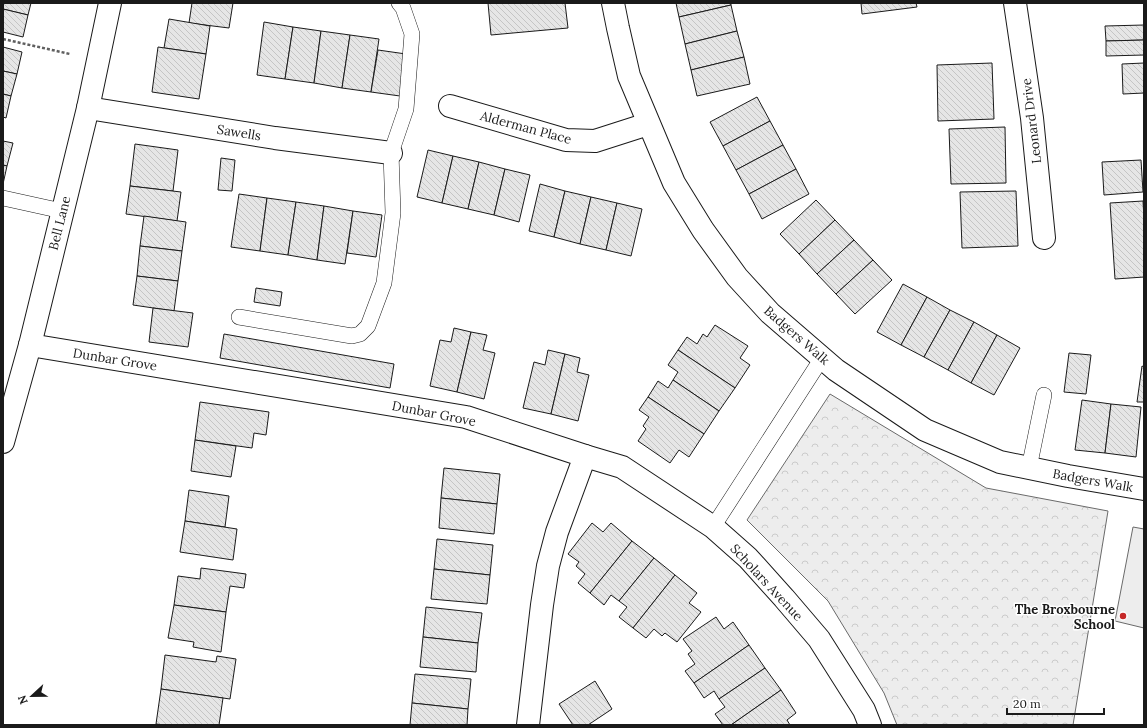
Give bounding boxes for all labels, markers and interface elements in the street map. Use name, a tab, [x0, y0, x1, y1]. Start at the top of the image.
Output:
street label: Leonard Drive	[1018, 77, 1045, 165]
street label: Alderman Place	[477, 107, 573, 148]
street label: Sawells	[216, 121, 262, 144]
street label: Bell Lane	[45, 194, 74, 252]
street label: Badgers Walk	[760, 302, 833, 369]
street label: Dunbar Grove	[72, 344, 158, 375]
street label: Dunbar Grove	[390, 397, 477, 430]
street label: Badgers Walk	[1051, 465, 1135, 496]
street label: Scholars Avenue	[727, 540, 807, 624]
place label: The Broxbourne School	[1015, 601, 1115, 633]
marker: The Broxbourne School	[1118, 611, 1128, 621]
north arrow	[12, 676, 52, 716]
scale bar	[1007, 690, 1104, 716]
text: N	[14, 693, 31, 706]
text: 20 m	[1013, 696, 1041, 711]

